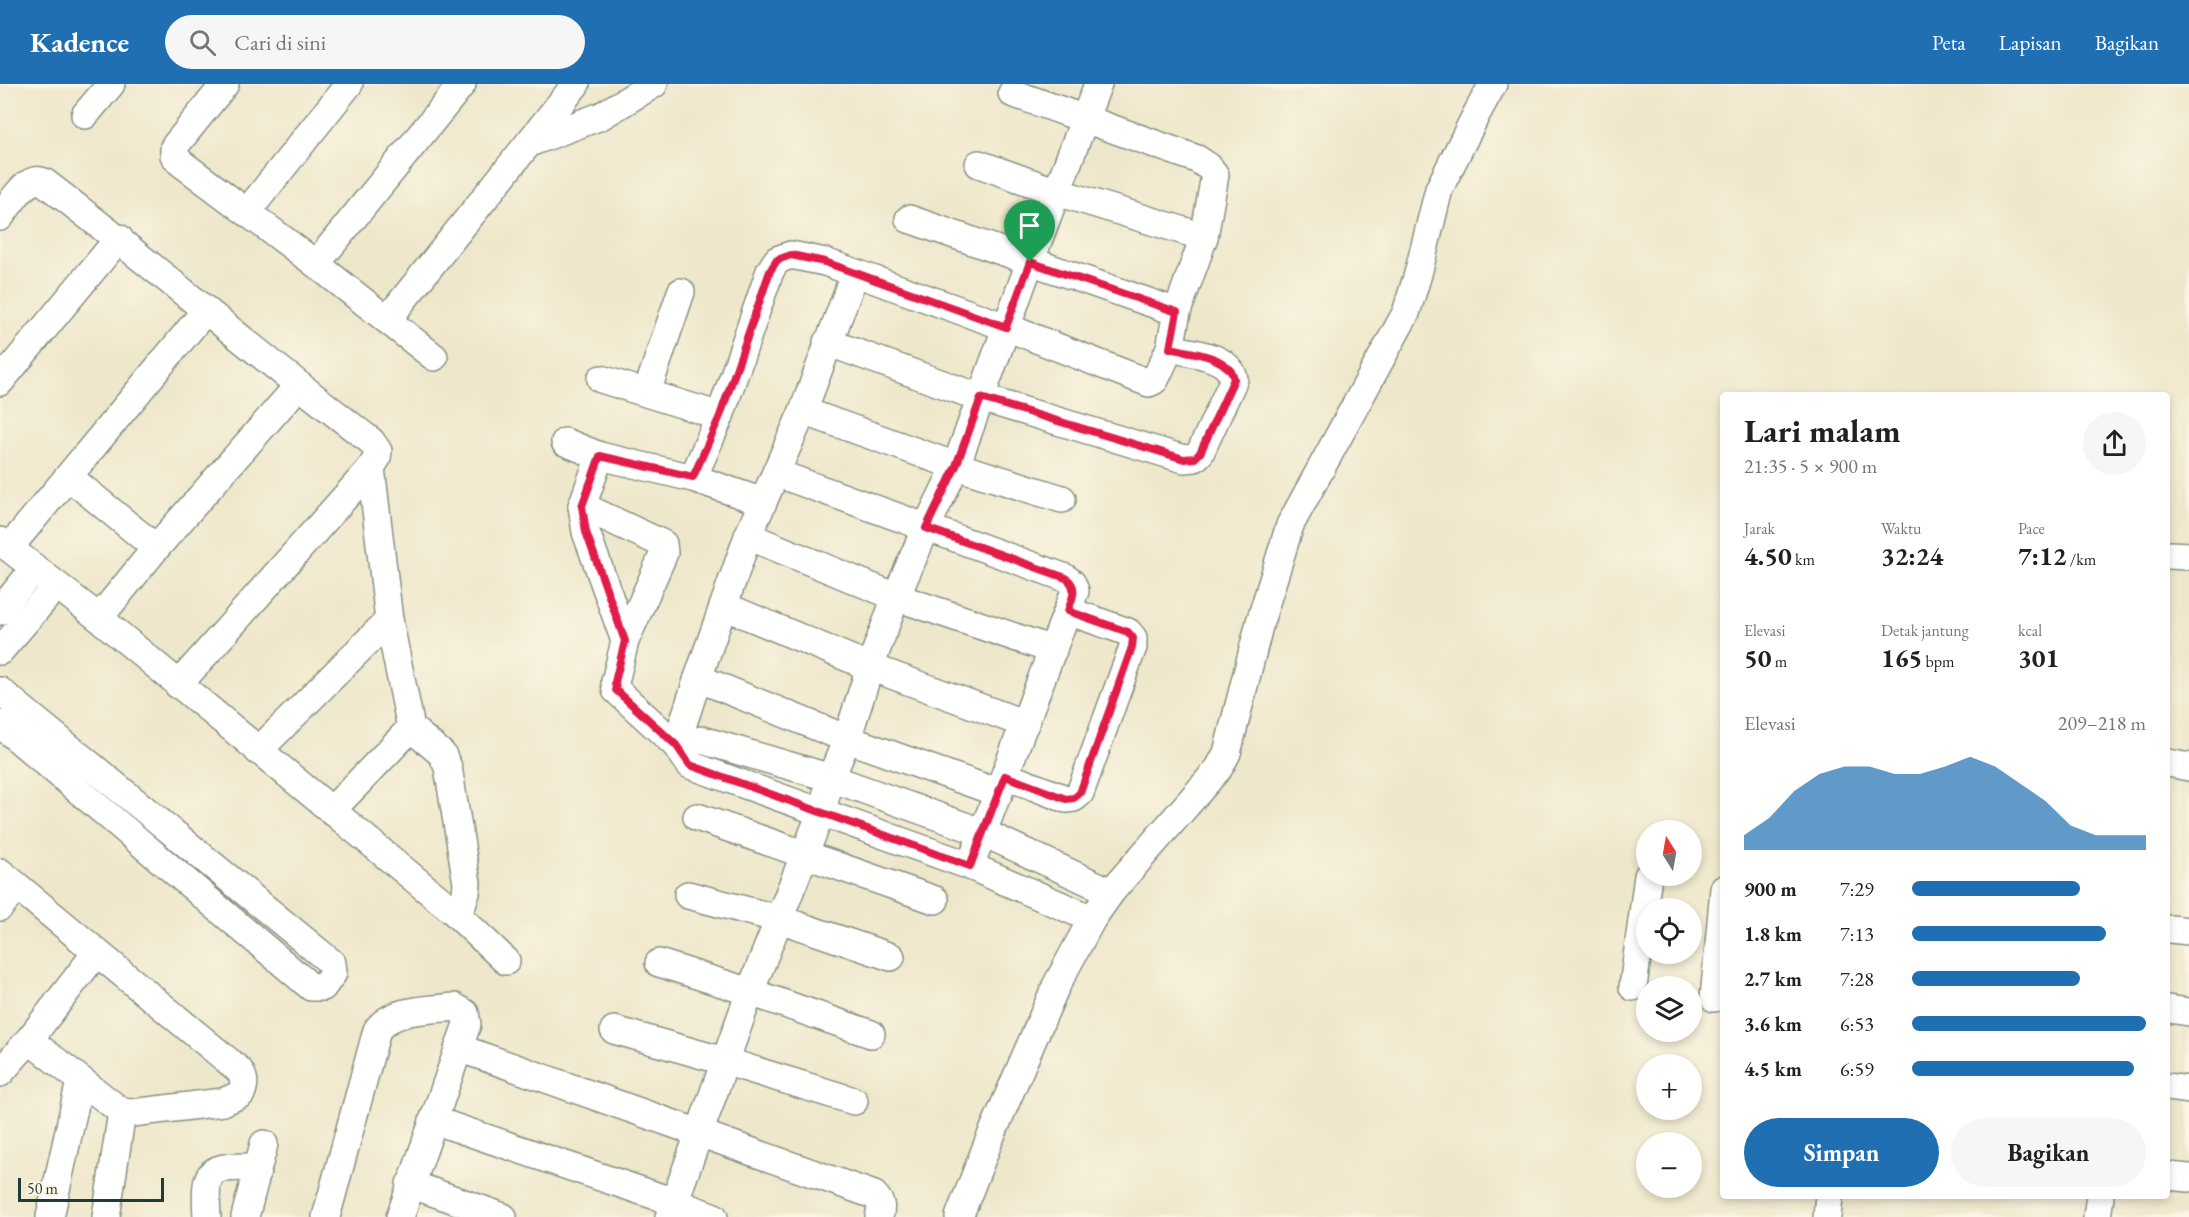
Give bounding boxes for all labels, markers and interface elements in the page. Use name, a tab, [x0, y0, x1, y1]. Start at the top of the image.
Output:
search box	[165, 15, 585, 69]
text: Kadence	[30, 24, 129, 60]
icon: search	[186, 26, 219, 59]
text: Cari di sini	[234, 28, 326, 57]
text: Peta	[1932, 29, 1966, 56]
text: Lapisan	[1999, 29, 2062, 56]
text: Bagikan	[2095, 29, 2159, 56]
pin	[1004, 200, 1055, 262]
icon: arrive	[1013, 209, 1046, 242]
text: Lari malam	[1744, 409, 1901, 452]
button: share	[2083, 412, 2146, 475]
text: 21:35 · 5 × 900 m	[1744, 453, 1877, 479]
text: Jarak	[1744, 518, 1775, 539]
text: Waktu	[1881, 518, 1921, 539]
text: Pace	[2018, 518, 2045, 539]
text: 4.50	[1744, 539, 1792, 573]
text: 32:24	[1881, 539, 1943, 573]
text: 7:12	[2018, 539, 2067, 573]
text: km	[1792, 549, 1815, 570]
text: /km	[2067, 549, 2096, 570]
text: Elevasi	[1744, 620, 1785, 641]
text: Detak jantung	[1881, 620, 1969, 641]
text: kcal	[2018, 620, 2042, 641]
text: 50	[1744, 641, 1772, 675]
text: 165	[1881, 641, 1922, 675]
text: 301	[2018, 641, 2059, 675]
text: m	[1772, 651, 1787, 672]
text: bpm	[1922, 651, 1954, 672]
text: Elevasi	[1744, 710, 1796, 736]
text: 209–218 m	[2058, 710, 2146, 736]
north arrow	[1636, 820, 1702, 886]
map controls	[1636, 820, 1702, 1198]
text: 900 m	[1744, 876, 1797, 902]
text: 7:29	[1840, 876, 1874, 902]
button: locate	[1636, 898, 1702, 964]
text: 1.8 km	[1744, 921, 1802, 947]
text: 7:13	[1840, 921, 1874, 947]
text: 2.7 km	[1744, 966, 1802, 992]
text: 7:28	[1840, 966, 1874, 992]
button: layers	[1636, 976, 1702, 1042]
text: 3.6 km	[1744, 1011, 1802, 1037]
text: 6:53	[1840, 1011, 1874, 1037]
button: +	[1636, 1054, 1702, 1120]
text: 4.5 km	[1744, 1056, 1802, 1082]
text: 6:59	[1840, 1056, 1874, 1082]
button: Simpan	[1744, 1118, 1939, 1187]
button: Bagikan	[1951, 1118, 2146, 1187]
button: −	[1636, 1132, 1702, 1198]
scale bar	[18, 1175, 164, 1202]
text: 50 m	[27, 1178, 58, 1199]

